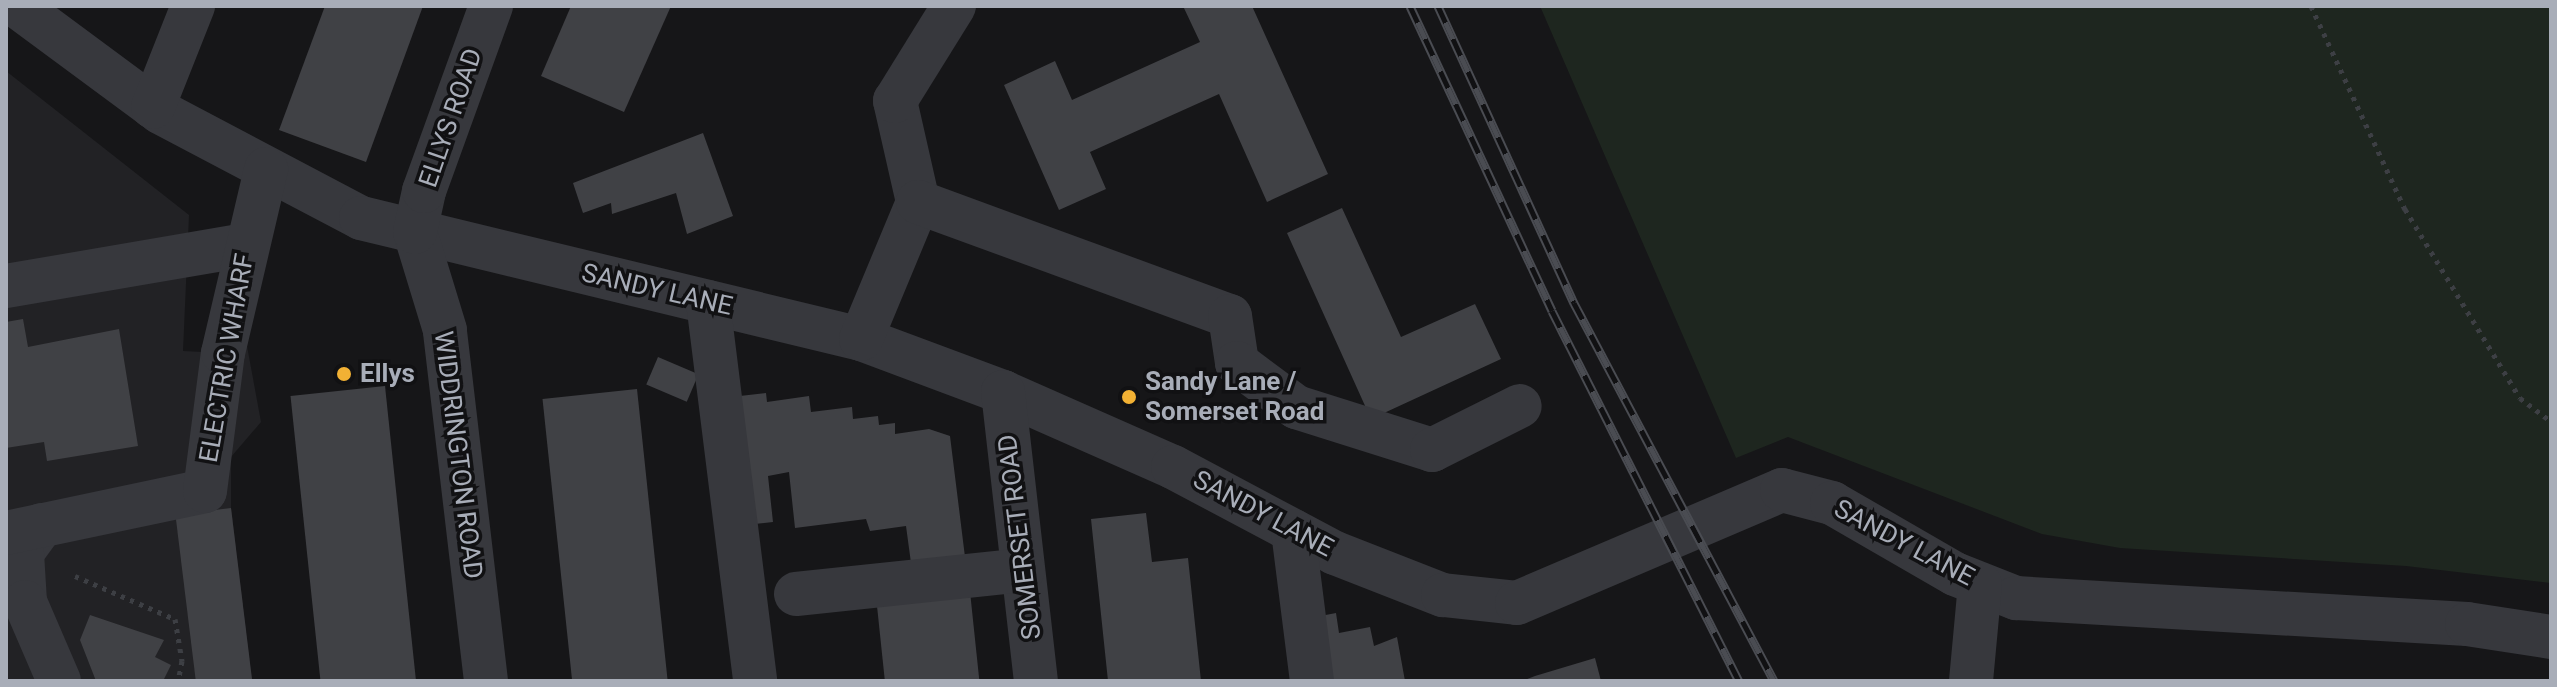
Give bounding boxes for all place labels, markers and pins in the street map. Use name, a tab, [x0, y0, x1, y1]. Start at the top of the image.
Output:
place label: Ellys	[360, 358, 415, 390]
marker: Ellys	[335, 365, 353, 383]
place label: Sandy Lane / Somerset Road	[1145, 366, 1324, 428]
marker: Sandy Lane / Somerset Road	[1120, 388, 1138, 406]

